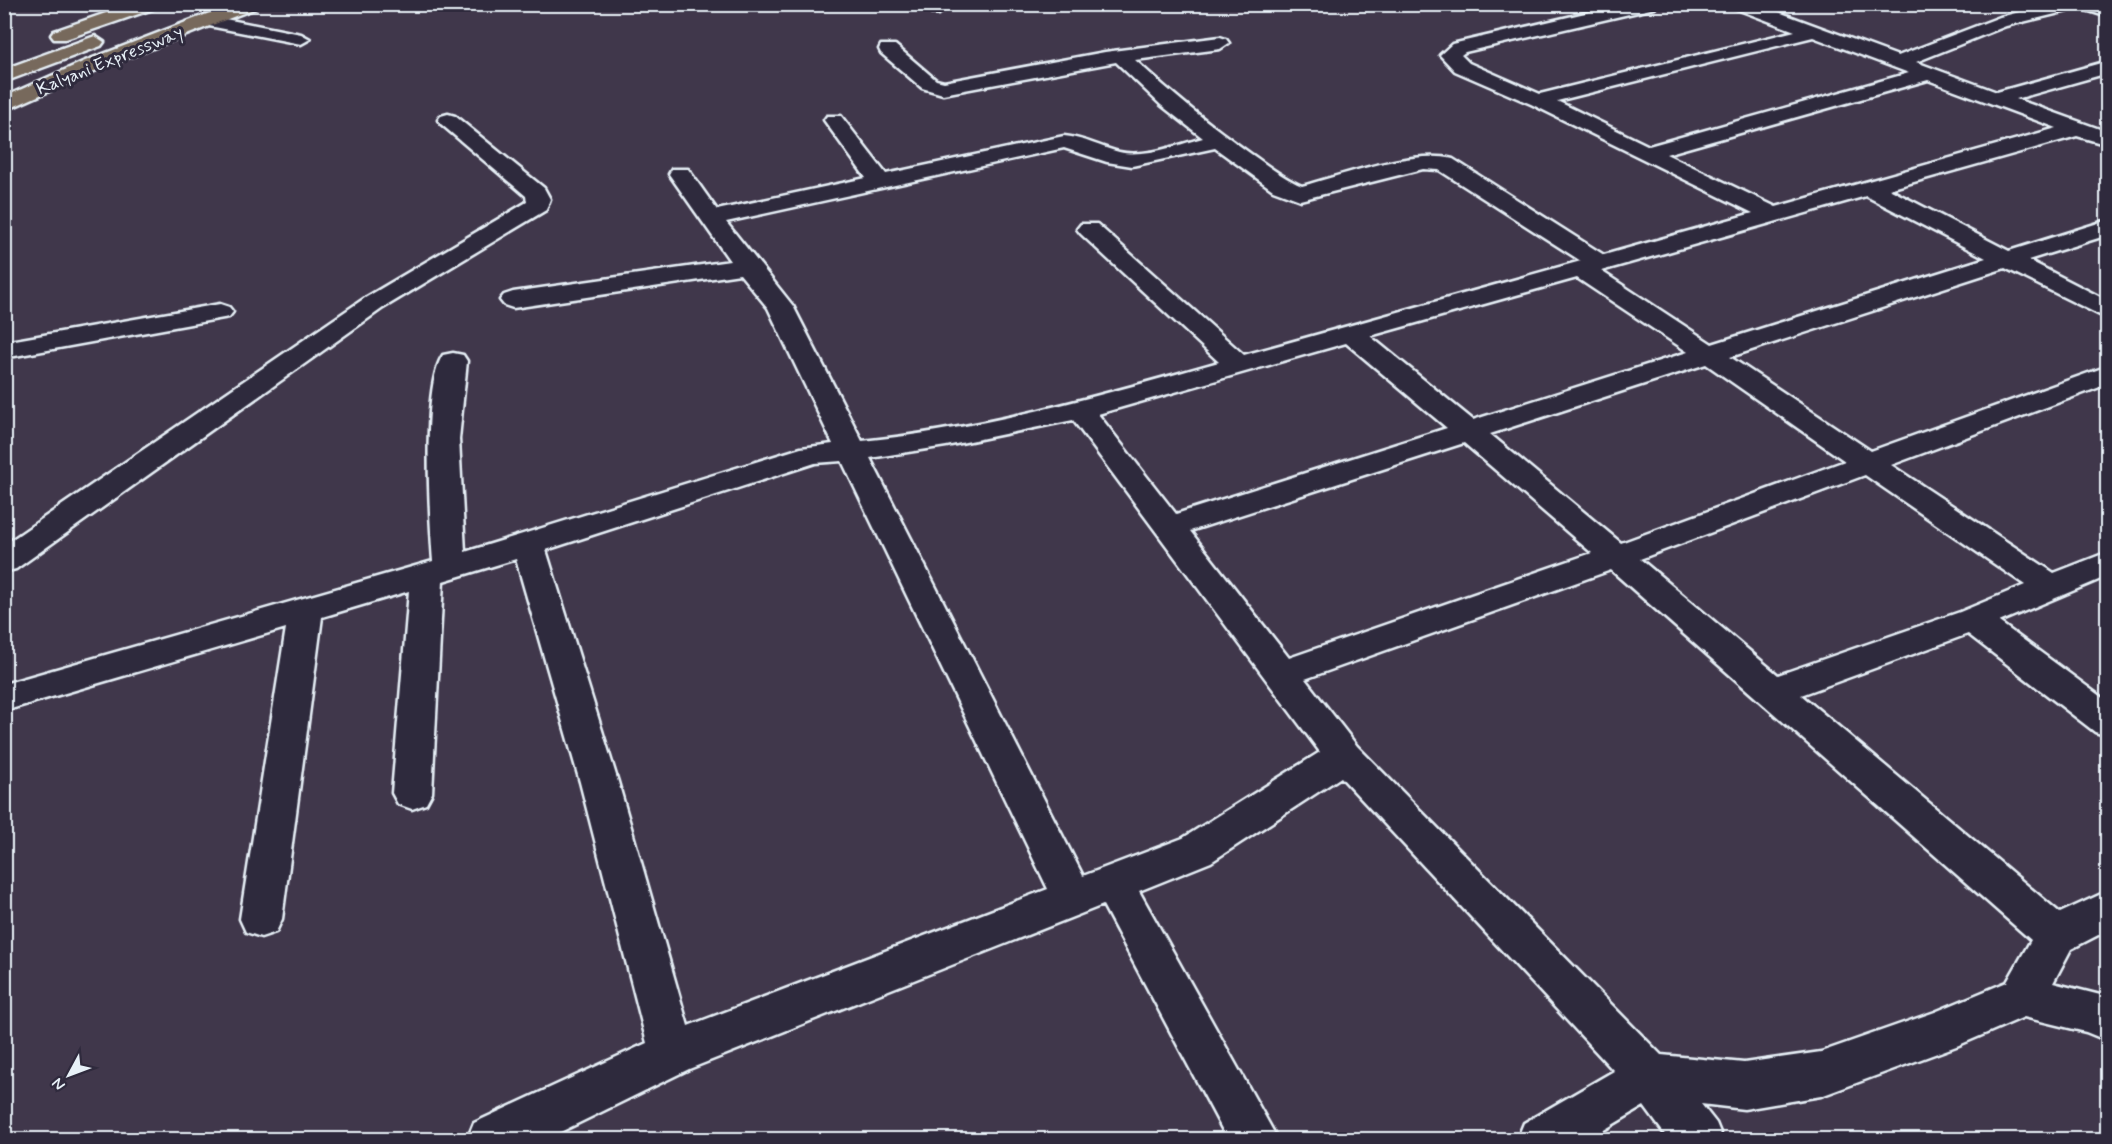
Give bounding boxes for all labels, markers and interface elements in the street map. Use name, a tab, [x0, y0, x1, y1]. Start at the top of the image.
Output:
street label: Kalyani Expressway	[33, 21, 187, 101]
north arrow	[39, 1045, 99, 1105]
text: N	[47, 1073, 70, 1095]

